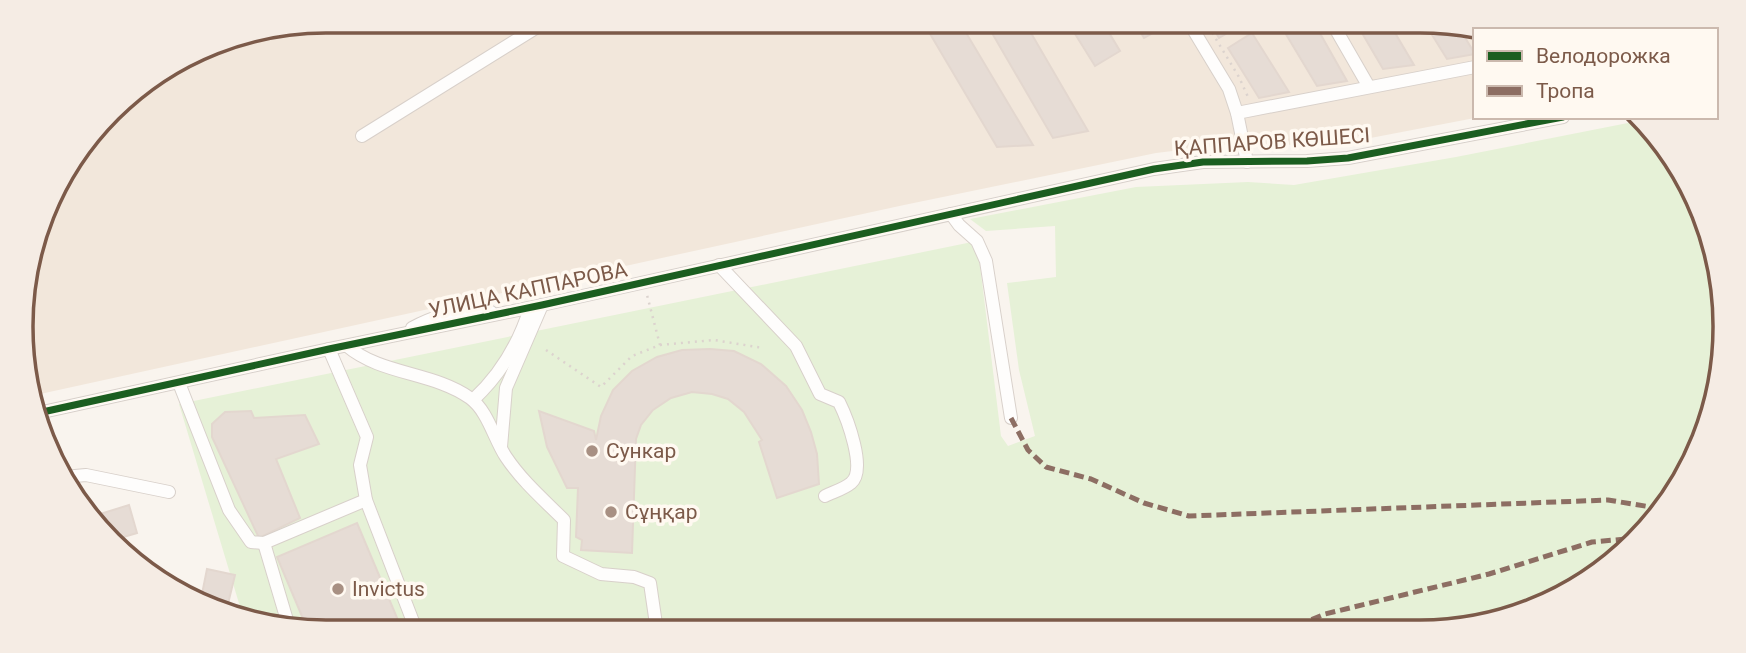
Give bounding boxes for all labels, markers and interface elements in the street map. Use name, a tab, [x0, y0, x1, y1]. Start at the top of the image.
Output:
legend	[1473, 28, 1718, 119]
text: Велодорожка	[1536, 44, 1671, 68]
text: Тропа	[1536, 79, 1595, 103]
street label: ҚАППАРОВ КӨШЕСІ	[1173, 123, 1371, 161]
street label: УЛИЦА КАППАРОВА	[427, 257, 630, 323]
place label: Сункар	[606, 439, 676, 463]
marker: Сункар	[584, 443, 600, 459]
place label: Сұңқар	[625, 500, 698, 524]
marker: Сұңқар	[603, 504, 619, 520]
place label: Invictus	[352, 577, 425, 601]
marker: Invictus	[330, 581, 346, 597]

